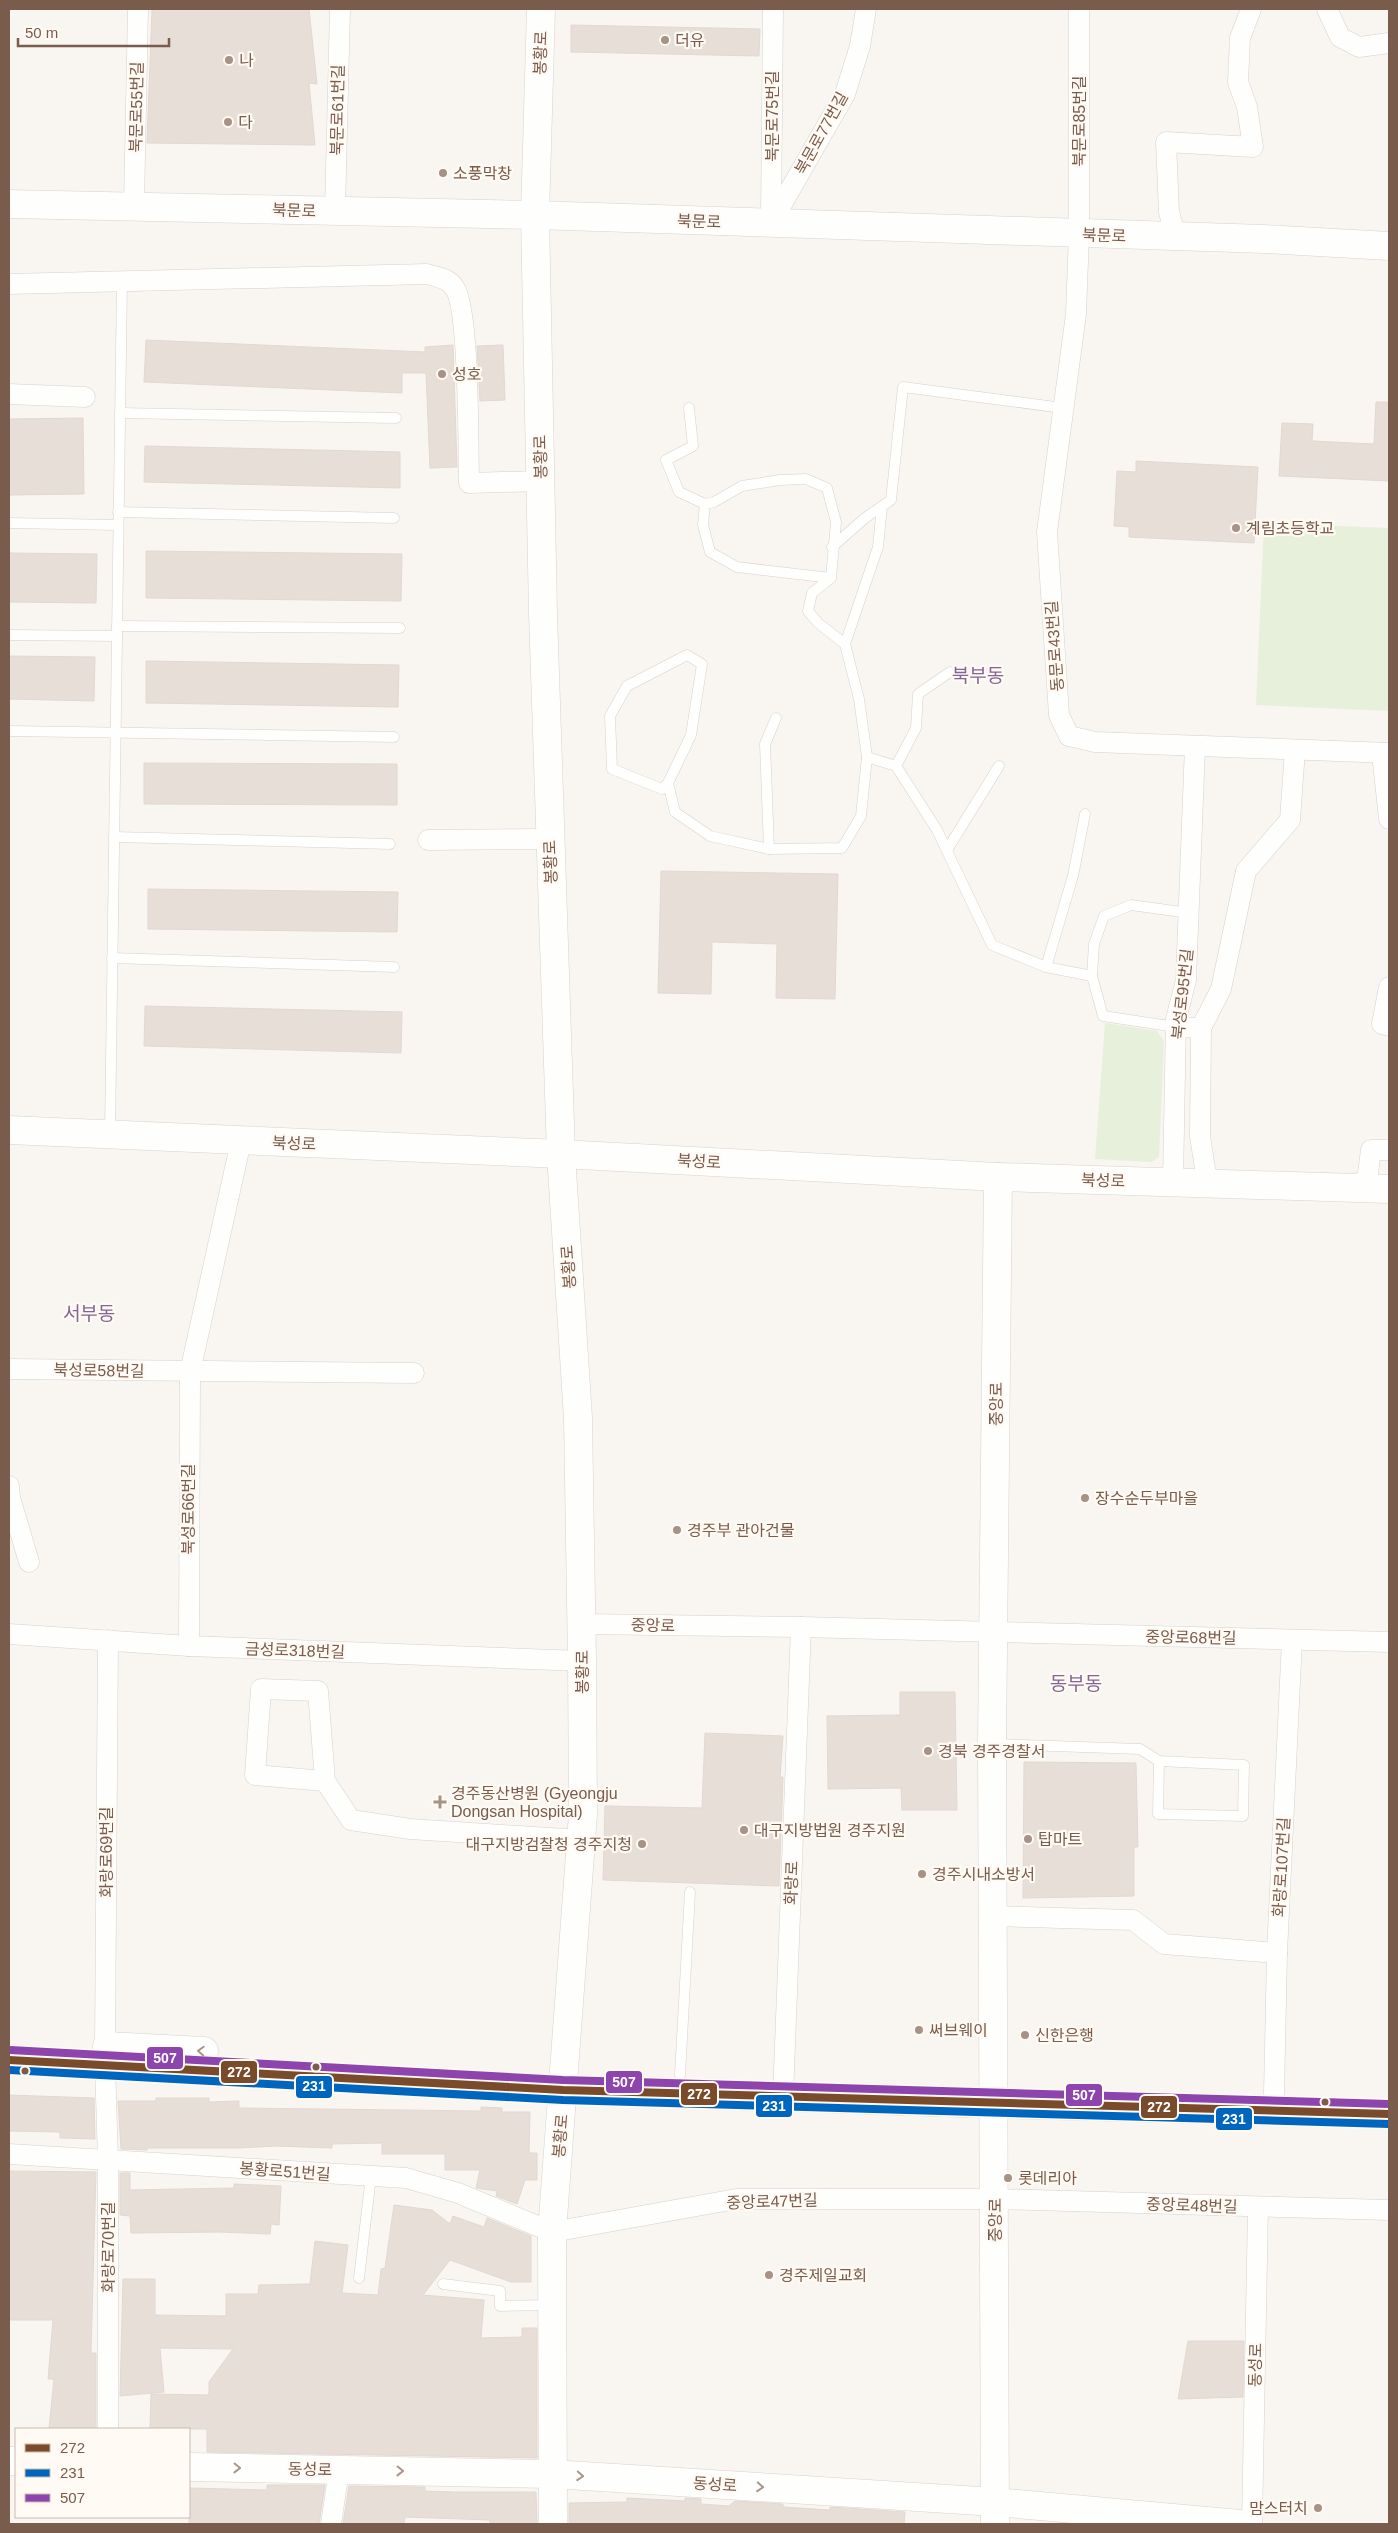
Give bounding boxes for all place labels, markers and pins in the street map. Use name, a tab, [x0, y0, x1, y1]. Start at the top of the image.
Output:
place label: 더유	[675, 32, 704, 49]
marker: 더유	[659, 34, 671, 46]
place label: 나	[239, 52, 254, 69]
marker: 나	[223, 54, 235, 66]
place label: 다	[238, 114, 253, 131]
marker: 다	[222, 116, 234, 128]
place label: 소풍막창	[453, 165, 512, 182]
marker: 소풍막창	[437, 167, 449, 179]
place label: 성호	[452, 366, 481, 383]
marker: 성호	[436, 368, 448, 380]
place label: 계림초등학교	[1246, 520, 1334, 537]
marker: 계림초등학교	[1230, 522, 1242, 534]
place label: 장수순두부마을	[1095, 1490, 1198, 1507]
marker: 장수순두부마을	[1079, 1492, 1091, 1504]
place label: 경주부 관아건물	[687, 1522, 795, 1539]
marker: 경주부 관아건물	[671, 1524, 683, 1536]
place label: 경북 경주경찰서	[938, 1743, 1046, 1760]
marker: 경북 경주경찰서	[922, 1745, 934, 1757]
place label: 경주동산병원 (Gyeongju Dongsan Hospital)	[451, 1785, 618, 1820]
marker: 경주동산병원 (Gyeongju Dongsan Hospital)	[433, 1795, 447, 1809]
place label: 대구지방법원 경주지원	[754, 1822, 906, 1839]
marker: 대구지방법원 경주지원	[738, 1824, 750, 1836]
place label: 탑마트	[1038, 1831, 1082, 1848]
marker: 탑마트	[1022, 1833, 1034, 1845]
place label: 대구지방검찰청 경주지청	[466, 1836, 632, 1853]
marker: 대구지방검찰청 경주지청	[636, 1838, 648, 1850]
place label: 경주시내소방서	[932, 1866, 1035, 1883]
marker: 경주시내소방서	[916, 1868, 928, 1880]
place label: 써브웨이	[929, 2022, 988, 2039]
marker: 써브웨이	[913, 2024, 925, 2036]
place label: 신한은행	[1035, 2027, 1094, 2044]
marker: 신한은행	[1019, 2029, 1031, 2041]
unlabelled marker	[311, 2062, 321, 2072]
unlabelled marker	[20, 2066, 30, 2076]
unlabelled marker	[1320, 2097, 1330, 2107]
place label: 롯데리아	[1018, 2170, 1077, 2187]
marker: 롯데리아	[1002, 2172, 1014, 2184]
place label: 경주제일교회	[779, 2267, 867, 2284]
marker: 경주제일교회	[763, 2269, 775, 2281]
place label: 맘스터치	[1249, 2500, 1308, 2517]
marker: 맘스터치	[1312, 2502, 1324, 2514]

